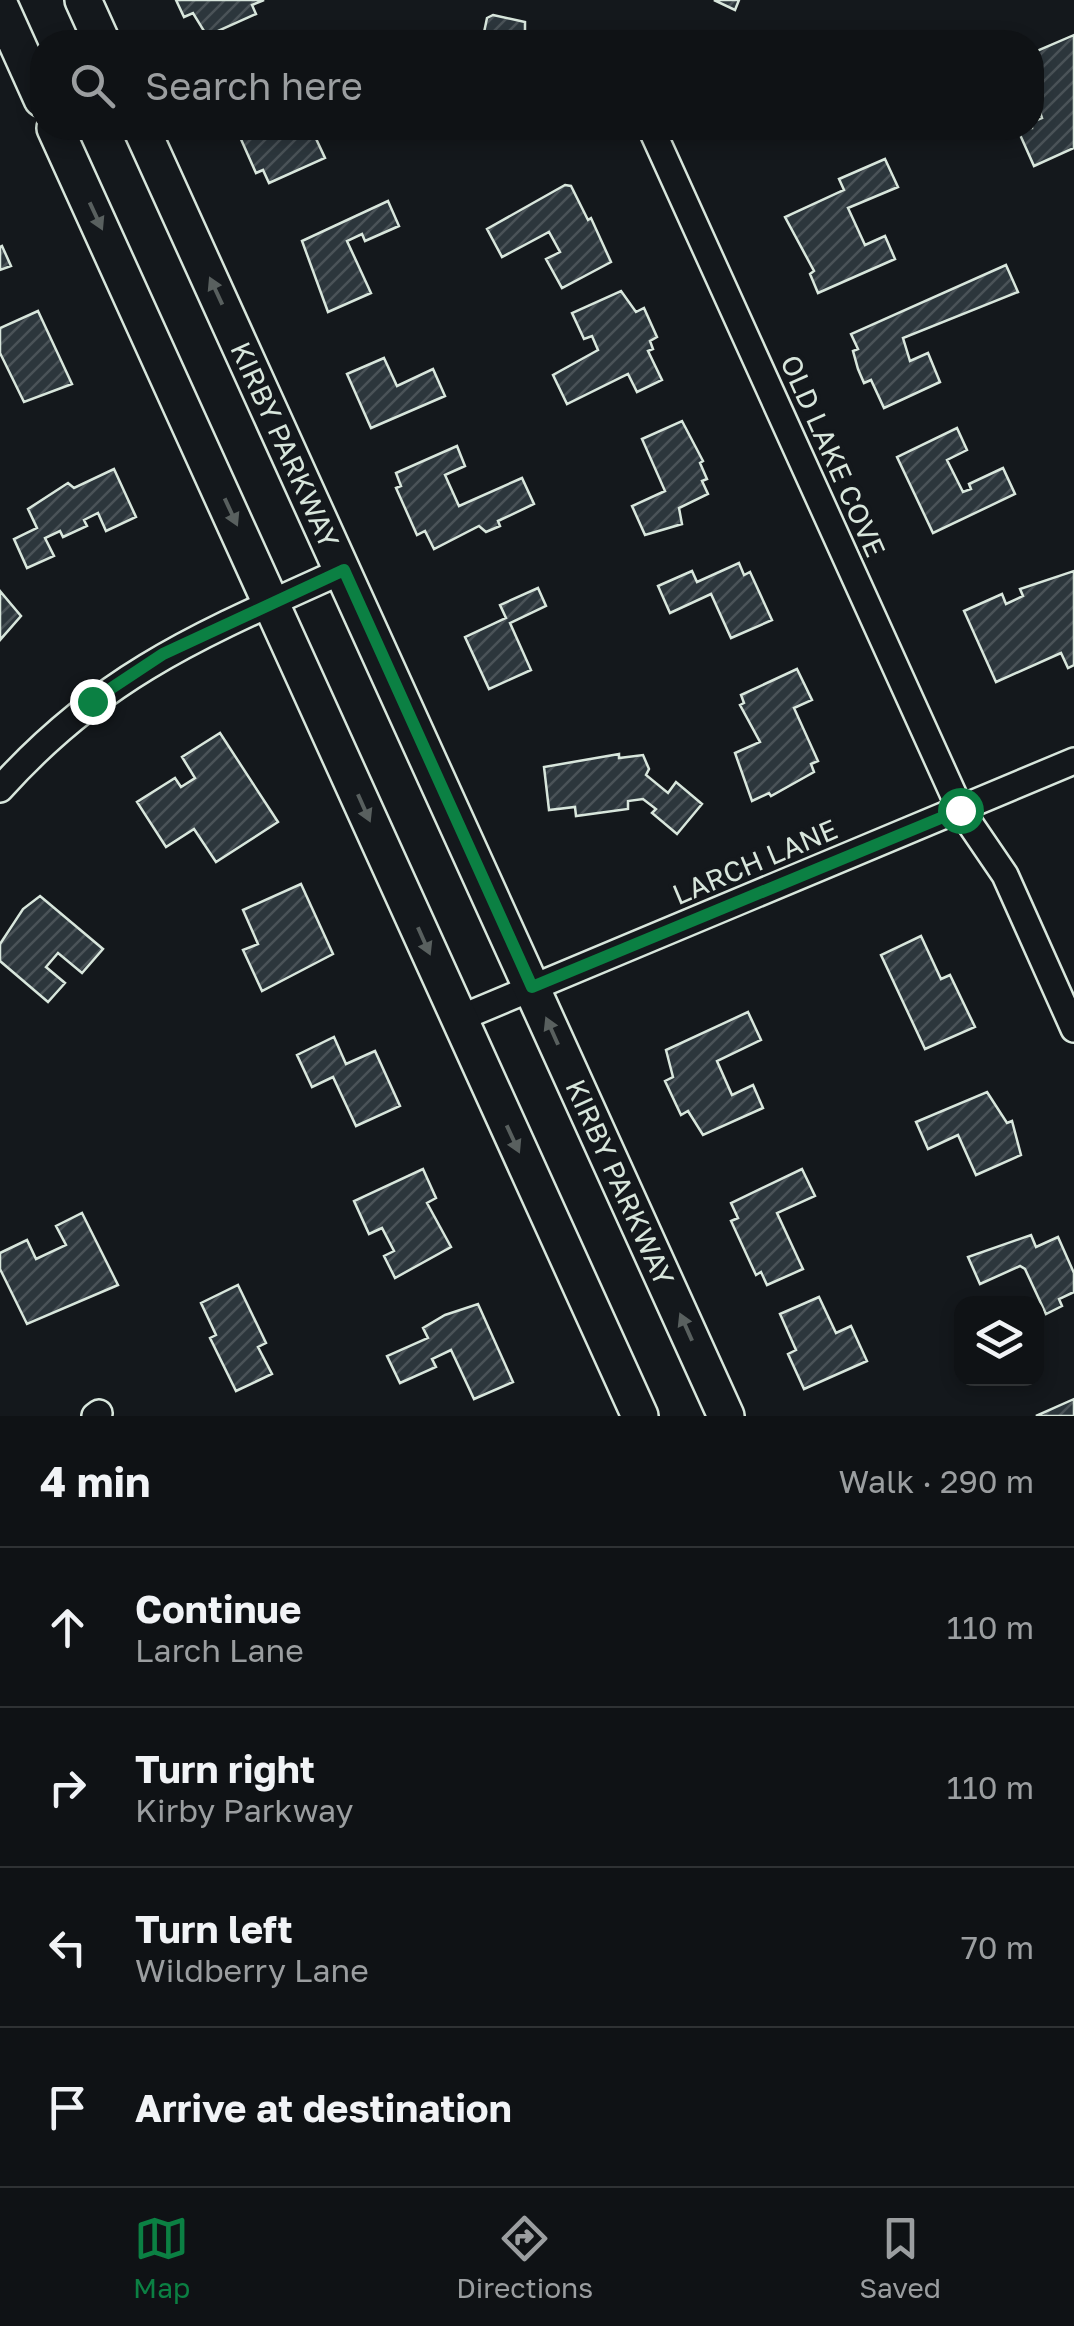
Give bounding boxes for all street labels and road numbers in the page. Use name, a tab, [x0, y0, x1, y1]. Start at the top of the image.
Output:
street label: KIRBY PARKWAY	[224, 337, 346, 553]
street label: OLD LAKE COVE	[774, 350, 893, 562]
street label: LARCH LANE	[667, 812, 842, 911]
street label: KIRBY PARKWAY	[559, 1074, 681, 1290]

